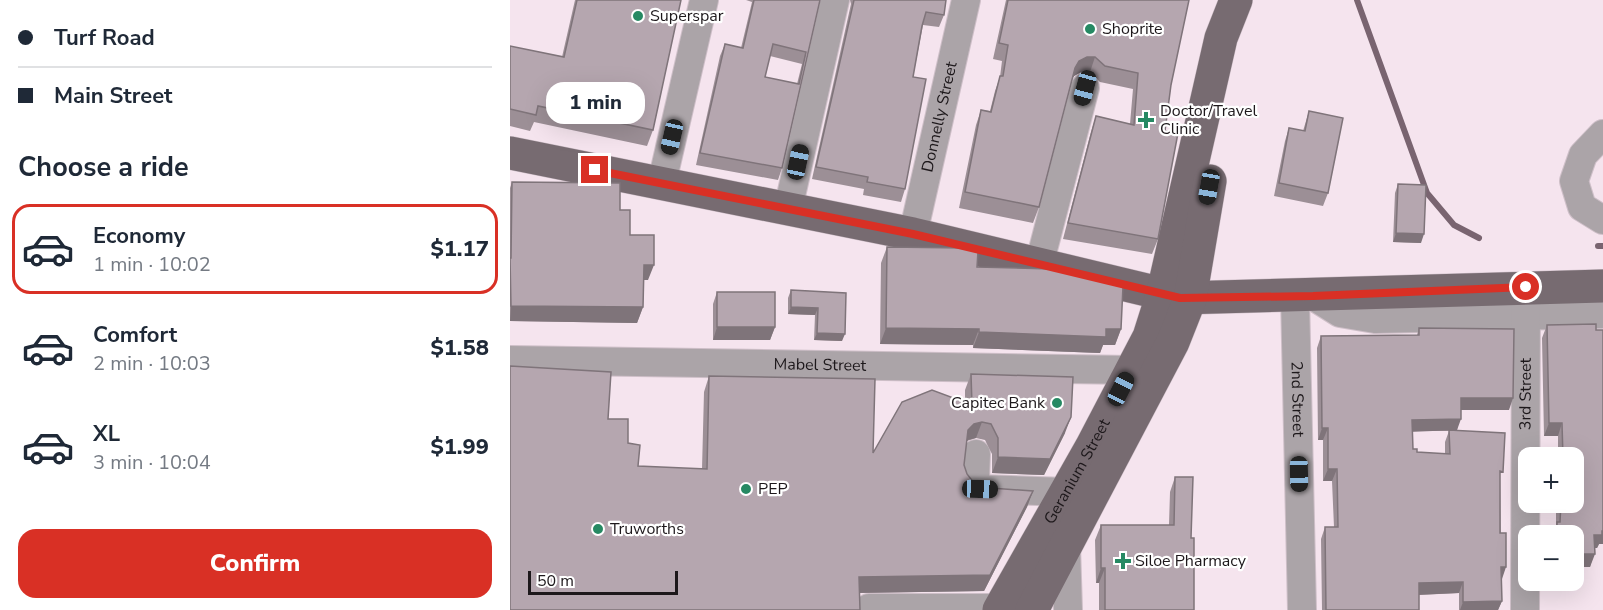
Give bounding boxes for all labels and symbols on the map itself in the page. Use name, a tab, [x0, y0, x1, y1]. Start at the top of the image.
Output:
place label: Superspar	[650, 5, 724, 27]
marker: Superspar	[631, 9, 645, 23]
place label: Shoprite	[1102, 18, 1163, 40]
marker: Shoprite	[1083, 22, 1097, 36]
street label: Donnelly Street	[916, 59, 963, 174]
car	[1072, 68, 1098, 108]
callout: 1 min	[546, 83, 644, 125]
place label: Doctor/Travel Clinic	[1160, 100, 1257, 140]
marker: Doctor/Travel Clinic	[1137, 111, 1155, 129]
car	[659, 117, 685, 157]
car	[785, 143, 811, 181]
route end	[581, 156, 608, 183]
car	[1197, 168, 1221, 206]
route start	[1512, 273, 1539, 300]
street label: Mabel Street	[773, 353, 867, 377]
street label: 3rd Street	[1515, 357, 1537, 430]
street label: 2nd Street	[1285, 361, 1309, 438]
car	[1105, 369, 1137, 409]
place label: Capitec Bank	[951, 392, 1046, 414]
marker: Capitec Bank	[1050, 396, 1064, 410]
street label: Geranium Street	[1039, 415, 1115, 528]
car	[1290, 456, 1308, 492]
place label: PEP	[758, 478, 788, 500]
car	[962, 479, 998, 499]
marker: PEP	[739, 482, 753, 496]
place label: Truworths	[610, 518, 684, 540]
marker: Truworths	[591, 522, 605, 536]
place label: Siloe Pharmacy	[1135, 550, 1247, 572]
marker: Siloe Pharmacy	[1116, 554, 1130, 568]
scale bar	[528, 568, 678, 596]

